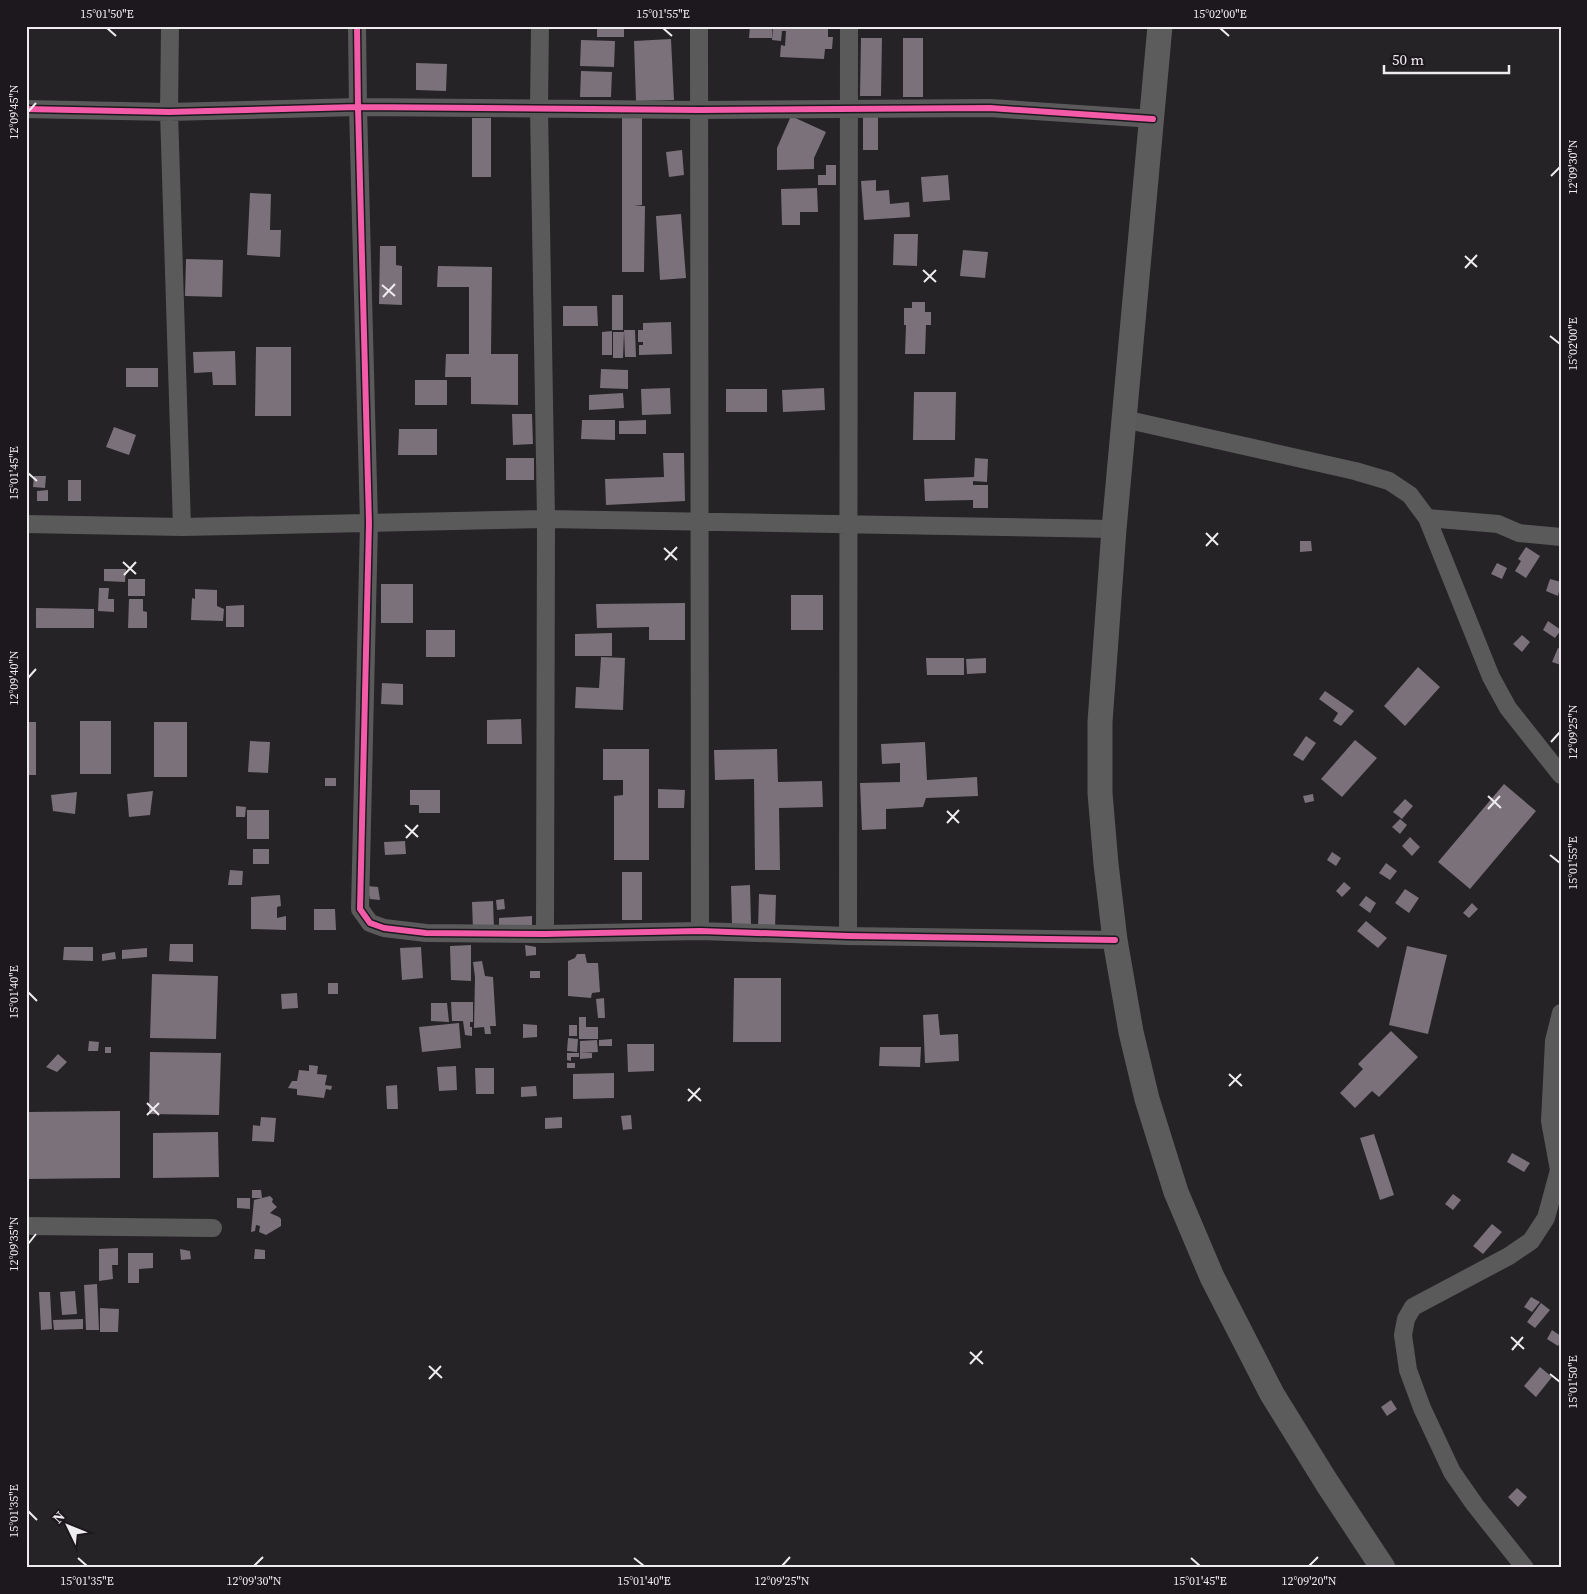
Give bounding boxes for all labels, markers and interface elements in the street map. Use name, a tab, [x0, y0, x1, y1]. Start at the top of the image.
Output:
text: 15°01'50"E	[80, 6, 134, 22]
text: 15°01'55"E	[636, 6, 690, 22]
text: 15°02'00"E	[1193, 6, 1247, 22]
scale bar	[1384, 42, 1510, 74]
text: 50 m	[1392, 49, 1424, 70]
text: 12°09'45"N	[6, 84, 22, 140]
text: 12°09'30"N	[1565, 139, 1581, 195]
text: 15°02'00"E	[1565, 317, 1581, 371]
text: 15°01'45"E	[6, 446, 22, 500]
text: 12°09'40"N	[6, 650, 22, 706]
text: 12°09'25"N	[1565, 704, 1581, 760]
text: 15°01'55"E	[1565, 836, 1581, 890]
text: 15°01'40"E	[6, 965, 22, 1019]
text: 12°09'35"N	[6, 1216, 22, 1272]
text: 15°01'50"E	[1565, 1355, 1581, 1409]
text: 15°01'35"E	[6, 1484, 22, 1538]
north arrow	[42, 1502, 92, 1552]
text: N	[48, 1507, 69, 1528]
text: 15°01'35"E	[60, 1573, 114, 1589]
text: 12°09'30"N	[226, 1573, 282, 1589]
text: 15°01'40"E	[617, 1573, 671, 1589]
text: 12°09'25"N	[754, 1573, 810, 1589]
text: 15°01'45"E	[1173, 1573, 1227, 1589]
text: 12°09'20"N	[1281, 1573, 1337, 1589]

